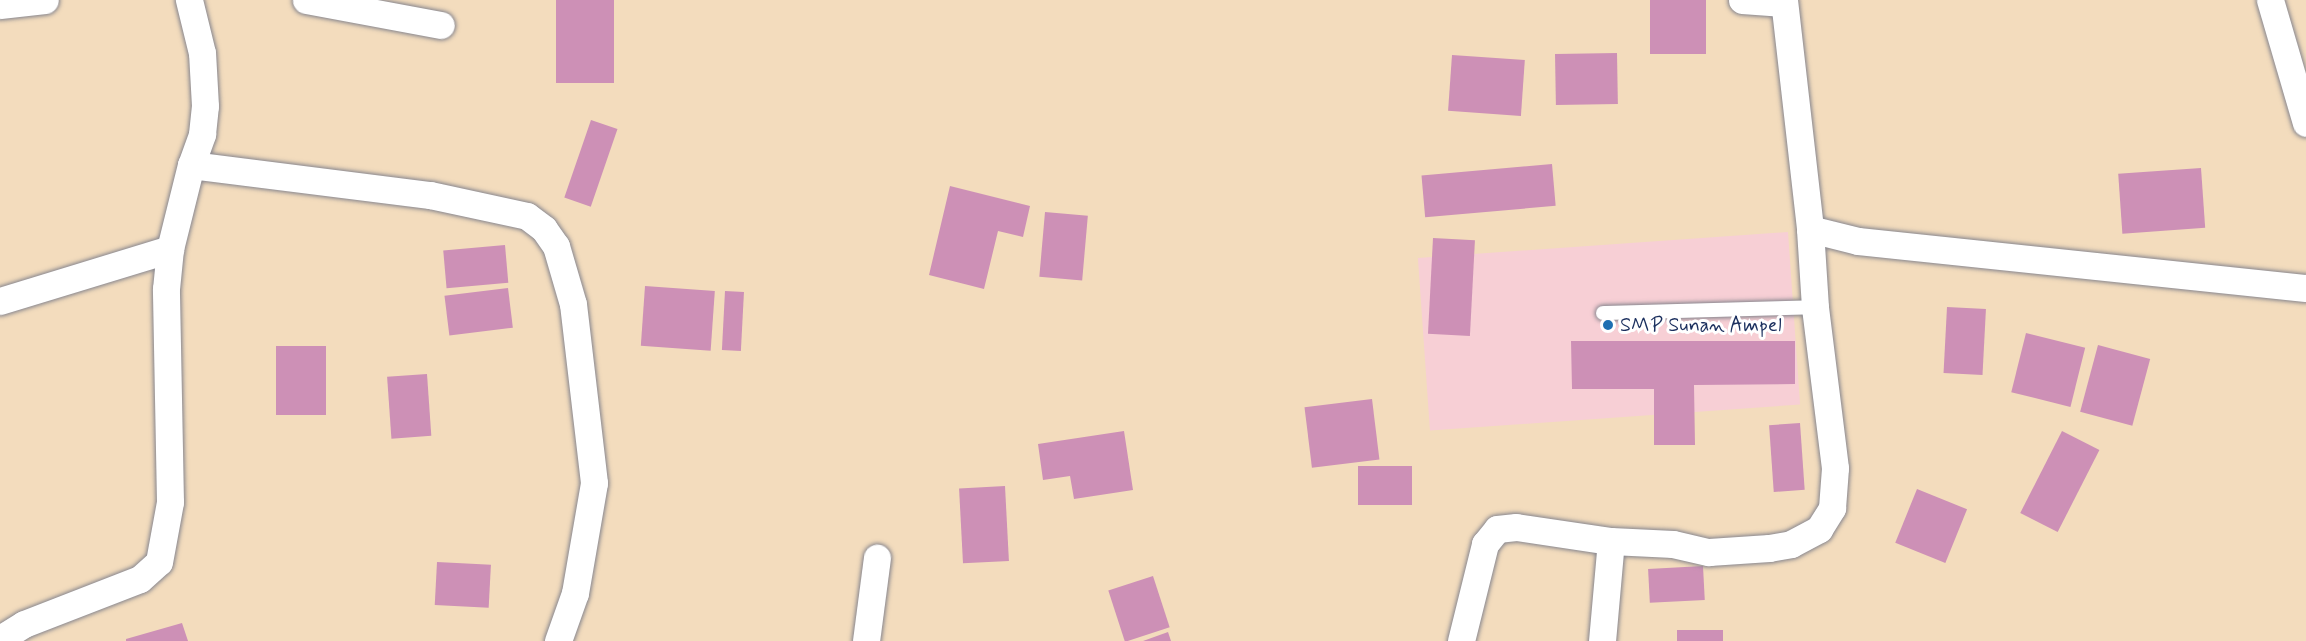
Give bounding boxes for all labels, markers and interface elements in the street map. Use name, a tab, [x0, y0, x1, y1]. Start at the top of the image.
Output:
place label: SMP Sunan Ampel	[1620, 313, 1781, 337]
marker: SMP Sunan Ampel	[1601, 318, 1615, 332]

